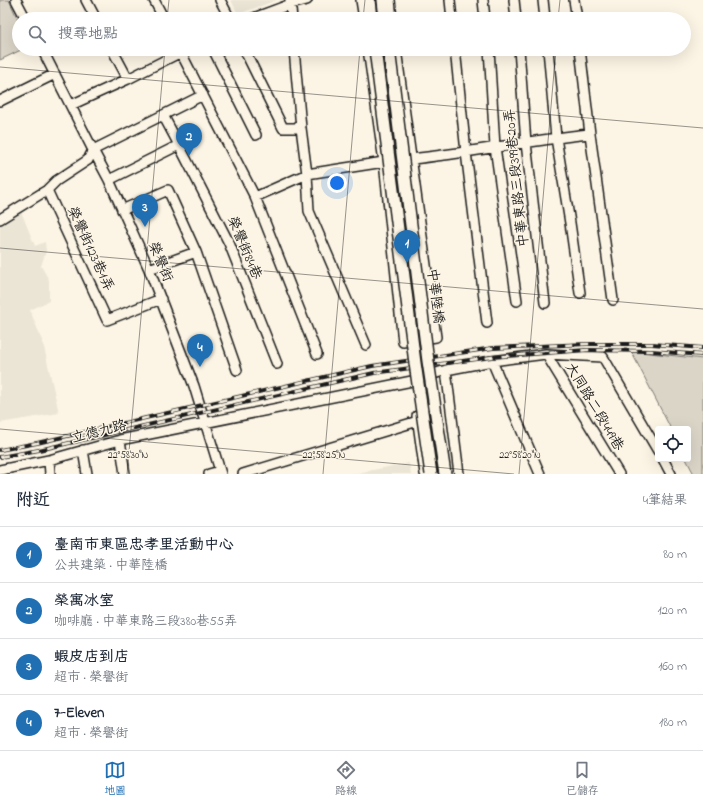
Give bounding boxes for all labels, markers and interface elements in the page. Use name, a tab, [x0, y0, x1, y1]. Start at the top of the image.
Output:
search box	[12, 12, 691, 56]
icon: search	[26, 23, 48, 45]
text: 搜尋地點	[58, 23, 118, 45]
street label: 中華東路三段399巷20弄	[499, 108, 535, 248]
pin: 2	[176, 123, 202, 156]
your location	[327, 173, 347, 193]
pin: 3	[132, 194, 158, 227]
street label: 榮譽街123巷1弄	[61, 203, 119, 295]
street label: 榮譽街84巷	[221, 213, 267, 284]
pin: 1	[394, 230, 420, 263]
street label: 榮譽街	[142, 239, 178, 285]
street label: 中華陸橋	[421, 267, 449, 325]
pin: 4	[187, 334, 213, 367]
street label: 大同路二段449巷	[559, 359, 629, 456]
street label: 立德九路	[69, 415, 129, 449]
map controls	[655, 426, 691, 462]
button: locate	[655, 426, 691, 462]
text: 22°58'30"N	[108, 448, 149, 463]
text: 22°58'25"N	[303, 448, 346, 463]
text: 22°58'20"N	[499, 448, 541, 463]
text: 附近	[16, 488, 50, 513]
text: 4筆結果	[643, 491, 687, 510]
text: 臺南市東區忠孝里活動中心	[54, 534, 234, 556]
text: 1	[27, 545, 31, 564]
text: 80 m	[663, 545, 687, 564]
text: 公共建築 · 中華陸橋	[54, 556, 167, 575]
text: 榮寓冰室	[54, 590, 114, 612]
text: 2	[26, 601, 32, 620]
text: 120 m	[657, 601, 687, 620]
text: 咖啡廳 · 中華東路三段380巷55弄	[54, 612, 237, 631]
text: 蝦皮店到店	[54, 646, 129, 668]
text: 3	[26, 657, 32, 676]
text: 160 m	[658, 657, 687, 676]
text: 超市 · 榮譽街	[54, 668, 128, 687]
text: 7-Eleven	[54, 702, 105, 724]
text: 4	[26, 713, 32, 732]
text: 180 m	[659, 713, 687, 732]
text: 超市 · 榮譽街	[54, 724, 128, 743]
tab: 地圖	[104, 759, 126, 799]
tab: 路線	[335, 759, 357, 799]
tab: 已儲存	[566, 759, 599, 799]

